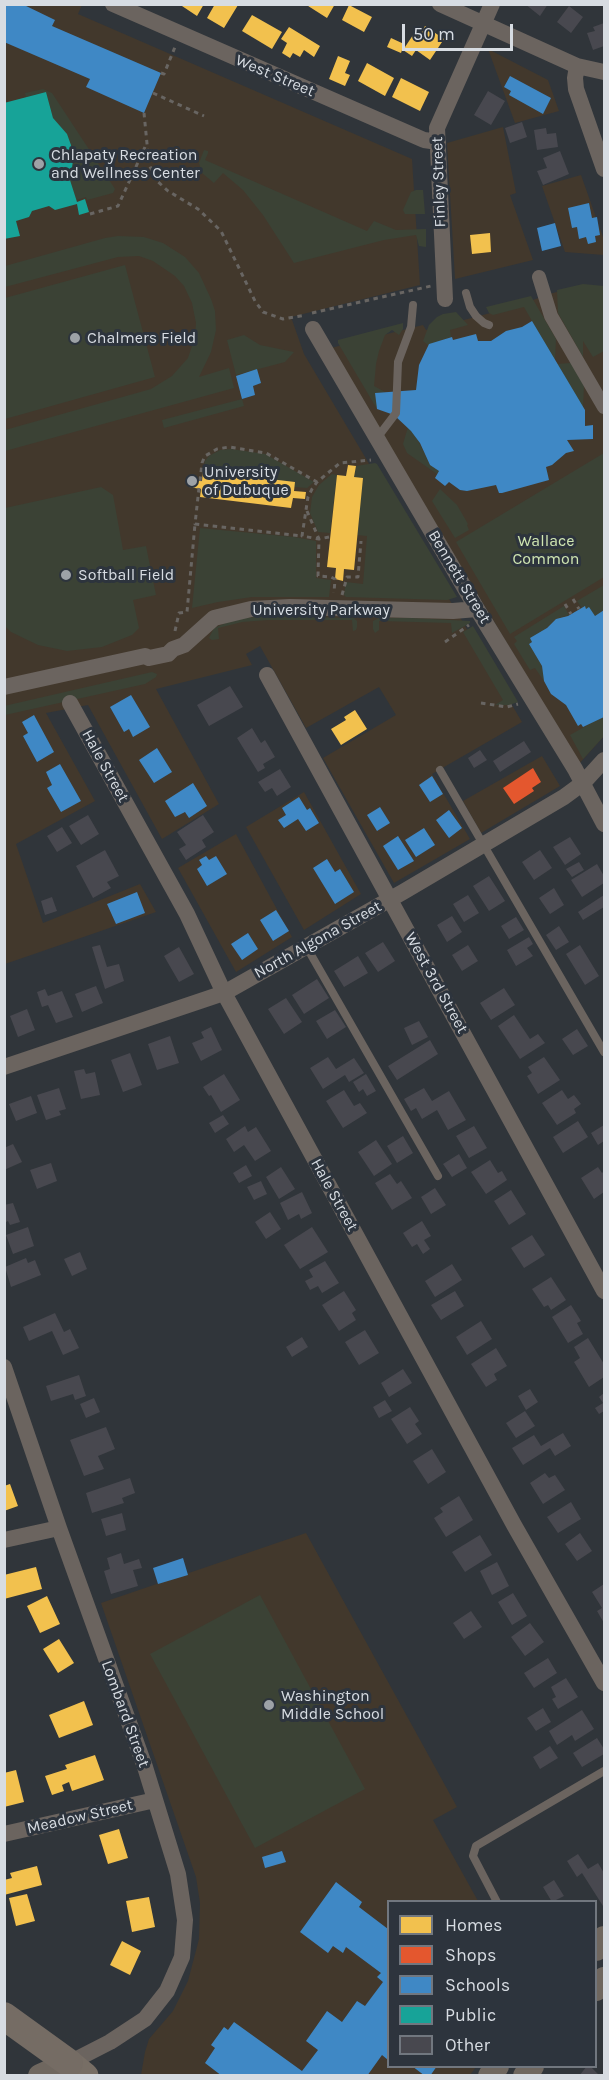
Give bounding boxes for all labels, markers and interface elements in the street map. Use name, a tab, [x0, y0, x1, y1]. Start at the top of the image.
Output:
scale bar	[405, 12, 516, 50]
text: 50 m	[413, 23, 455, 45]
street label: West Street	[233, 51, 317, 101]
street label: Finley Street	[428, 136, 450, 228]
place label: Chlapaty Recreation and Wellness Center	[51, 145, 200, 183]
marker: Chlapaty Recreation and Wellness Center	[32, 157, 46, 171]
place label: Chalmers Field	[87, 328, 196, 348]
marker: Chalmers Field	[68, 331, 82, 345]
place label: University of Dubuque	[204, 462, 289, 500]
marker: University of Dubuque	[185, 474, 199, 488]
street label: Bennett Street	[424, 527, 494, 627]
park label: Wallace Common	[513, 531, 579, 569]
place label: Softball Field	[78, 565, 174, 585]
marker: Softball Field	[59, 568, 73, 582]
street label: University Parkway	[252, 600, 390, 620]
street label: Hale Street	[77, 726, 133, 806]
street label: North Algona Street	[251, 897, 385, 983]
street label: West 3rd Street	[400, 929, 472, 1037]
street label: Hale Street	[306, 1155, 362, 1235]
street label: Lombard Street	[97, 1658, 153, 1770]
place label: Washington Middle School	[281, 1686, 384, 1724]
marker: Washington Middle School	[262, 1698, 276, 1712]
street label: Meadow Street	[25, 1795, 135, 1839]
legend	[387, 1900, 597, 2068]
text: Homes	[445, 1914, 502, 1936]
text: Shops	[445, 1944, 497, 1966]
text: Schools	[445, 1974, 510, 1996]
text: Public	[445, 2004, 496, 2026]
text: Other	[445, 2034, 490, 2056]

